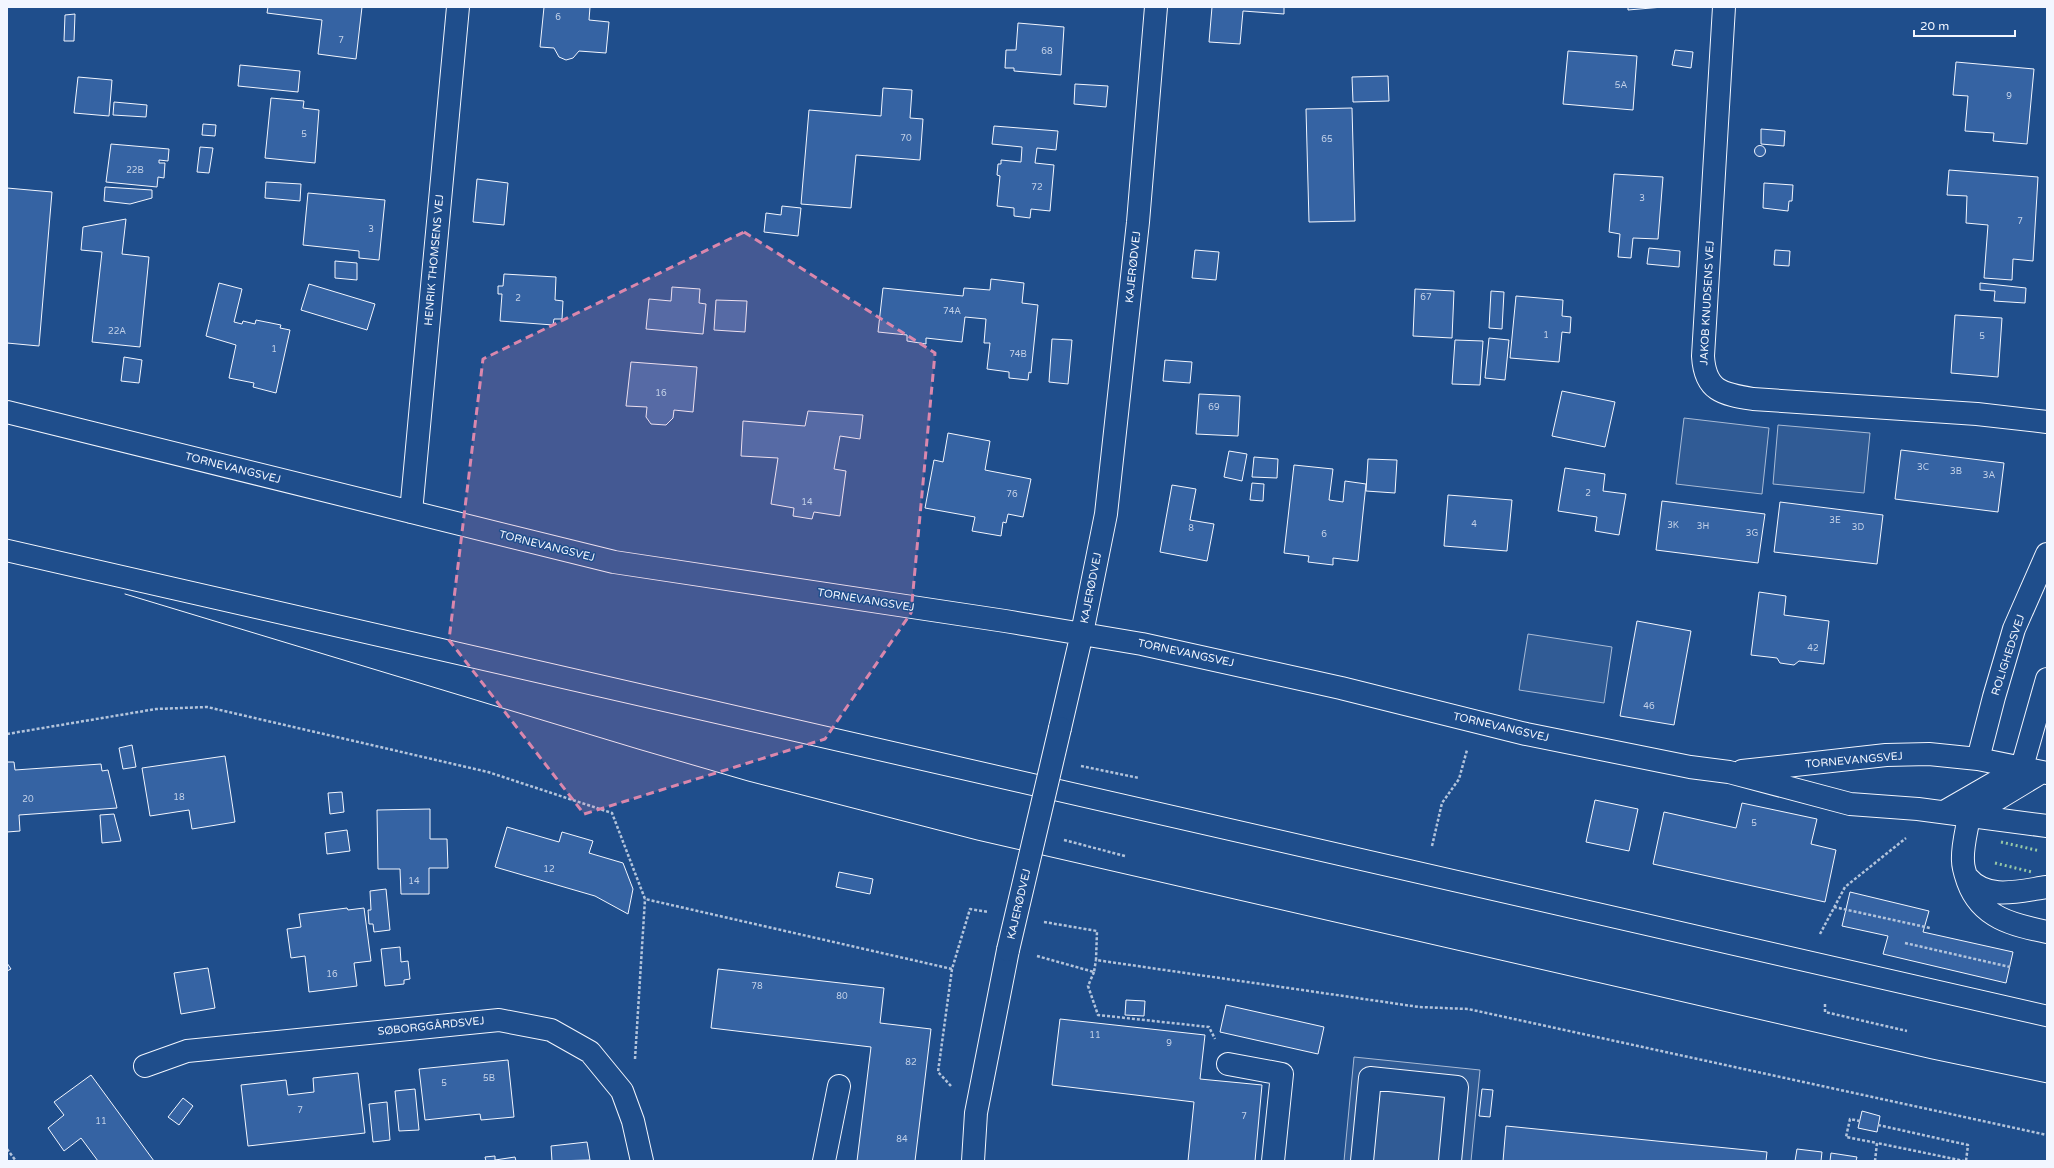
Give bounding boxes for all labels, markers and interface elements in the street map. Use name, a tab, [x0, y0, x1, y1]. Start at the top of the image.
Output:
house number: 6	[555, 12, 561, 23]
scale bar	[1914, 12, 2015, 38]
text: 20 m	[1920, 19, 1949, 33]
house number: 7	[338, 35, 344, 46]
house number: 68	[1041, 46, 1053, 57]
house number: 5A	[1615, 80, 1627, 91]
house number: 9	[2006, 91, 2012, 102]
house number: 5	[301, 129, 307, 140]
house number: 70	[900, 133, 912, 144]
house number: 65	[1321, 134, 1333, 145]
house number: 22B	[126, 165, 144, 176]
house number: 72	[1031, 182, 1043, 193]
house number: 3	[1639, 193, 1645, 204]
street label: HENRIK THOMSENS VEJ	[422, 194, 446, 326]
house number: 7	[2017, 216, 2023, 227]
house number: 3	[368, 224, 374, 235]
street label: KAJERØDVEJ	[1123, 230, 1143, 304]
street label: JAKOB KNUDSENS VEJ	[1697, 240, 1717, 366]
house number: 67	[1420, 292, 1432, 303]
house number: 2	[515, 293, 521, 304]
house number: 74A	[943, 306, 961, 317]
house number: 22A	[108, 326, 126, 337]
house number: 1	[1543, 330, 1549, 341]
house number: 5	[1979, 331, 1985, 342]
house number: 1	[271, 344, 277, 355]
house number: 74B	[1009, 349, 1027, 360]
house number: 16	[655, 388, 667, 399]
house number: 69	[1208, 402, 1220, 413]
street label: TORNEVANGSVEJ	[184, 450, 282, 486]
house number: 3C	[1917, 462, 1929, 473]
house number: 3B	[1950, 466, 1962, 477]
house number: 3A	[1983, 470, 1995, 481]
house number: 2	[1585, 488, 1591, 499]
house number: 76	[1006, 489, 1018, 500]
house number: 14	[801, 497, 813, 508]
house number: 3E	[1829, 515, 1841, 526]
house number: 4	[1471, 519, 1477, 530]
house number: 3K	[1667, 520, 1679, 531]
house number: 3H	[1697, 521, 1709, 532]
house number: 3D	[1852, 522, 1864, 533]
house number: 8	[1188, 523, 1194, 534]
street label: TORNEVANGSVEJ	[498, 528, 596, 564]
house number: 3G	[1746, 528, 1758, 539]
house number: 6	[1321, 529, 1327, 540]
street label: KAJERØDVEJ	[1078, 551, 1104, 625]
street label: TORNEVANGSVEJ	[817, 586, 915, 614]
street label: ROLIGHEDSVEJ	[1989, 613, 2027, 697]
street label: TORNEVANGSVEJ	[1137, 636, 1235, 670]
house number: 42	[1807, 643, 1819, 654]
house number: 46	[1643, 701, 1655, 712]
street label: TORNEVANGSVEJ	[1452, 710, 1550, 744]
street label: TORNEVANGSVEJ	[1805, 749, 1903, 771]
house number: 18	[173, 792, 185, 803]
house number: 20	[22, 794, 34, 805]
house number: 5	[1751, 818, 1757, 829]
house number: 12	[543, 864, 555, 875]
street label: KAJERØDVEJ	[1005, 867, 1033, 941]
house number: 14	[408, 876, 420, 887]
house number: 16	[326, 969, 338, 980]
house number: 78	[751, 981, 763, 992]
house number: 80	[836, 991, 848, 1002]
street label: SØBORGGÅRDSVEJ	[377, 1013, 485, 1038]
house number: 11	[1089, 1030, 1101, 1041]
house number: 9	[1166, 1038, 1172, 1049]
house number: 82	[905, 1057, 917, 1068]
house number: 5B	[483, 1073, 495, 1084]
house number: 5	[441, 1078, 447, 1089]
house number: 7	[297, 1105, 303, 1116]
house number: 7	[1241, 1111, 1247, 1122]
house number: 11	[95, 1116, 107, 1127]
house number: 84	[896, 1134, 908, 1145]

